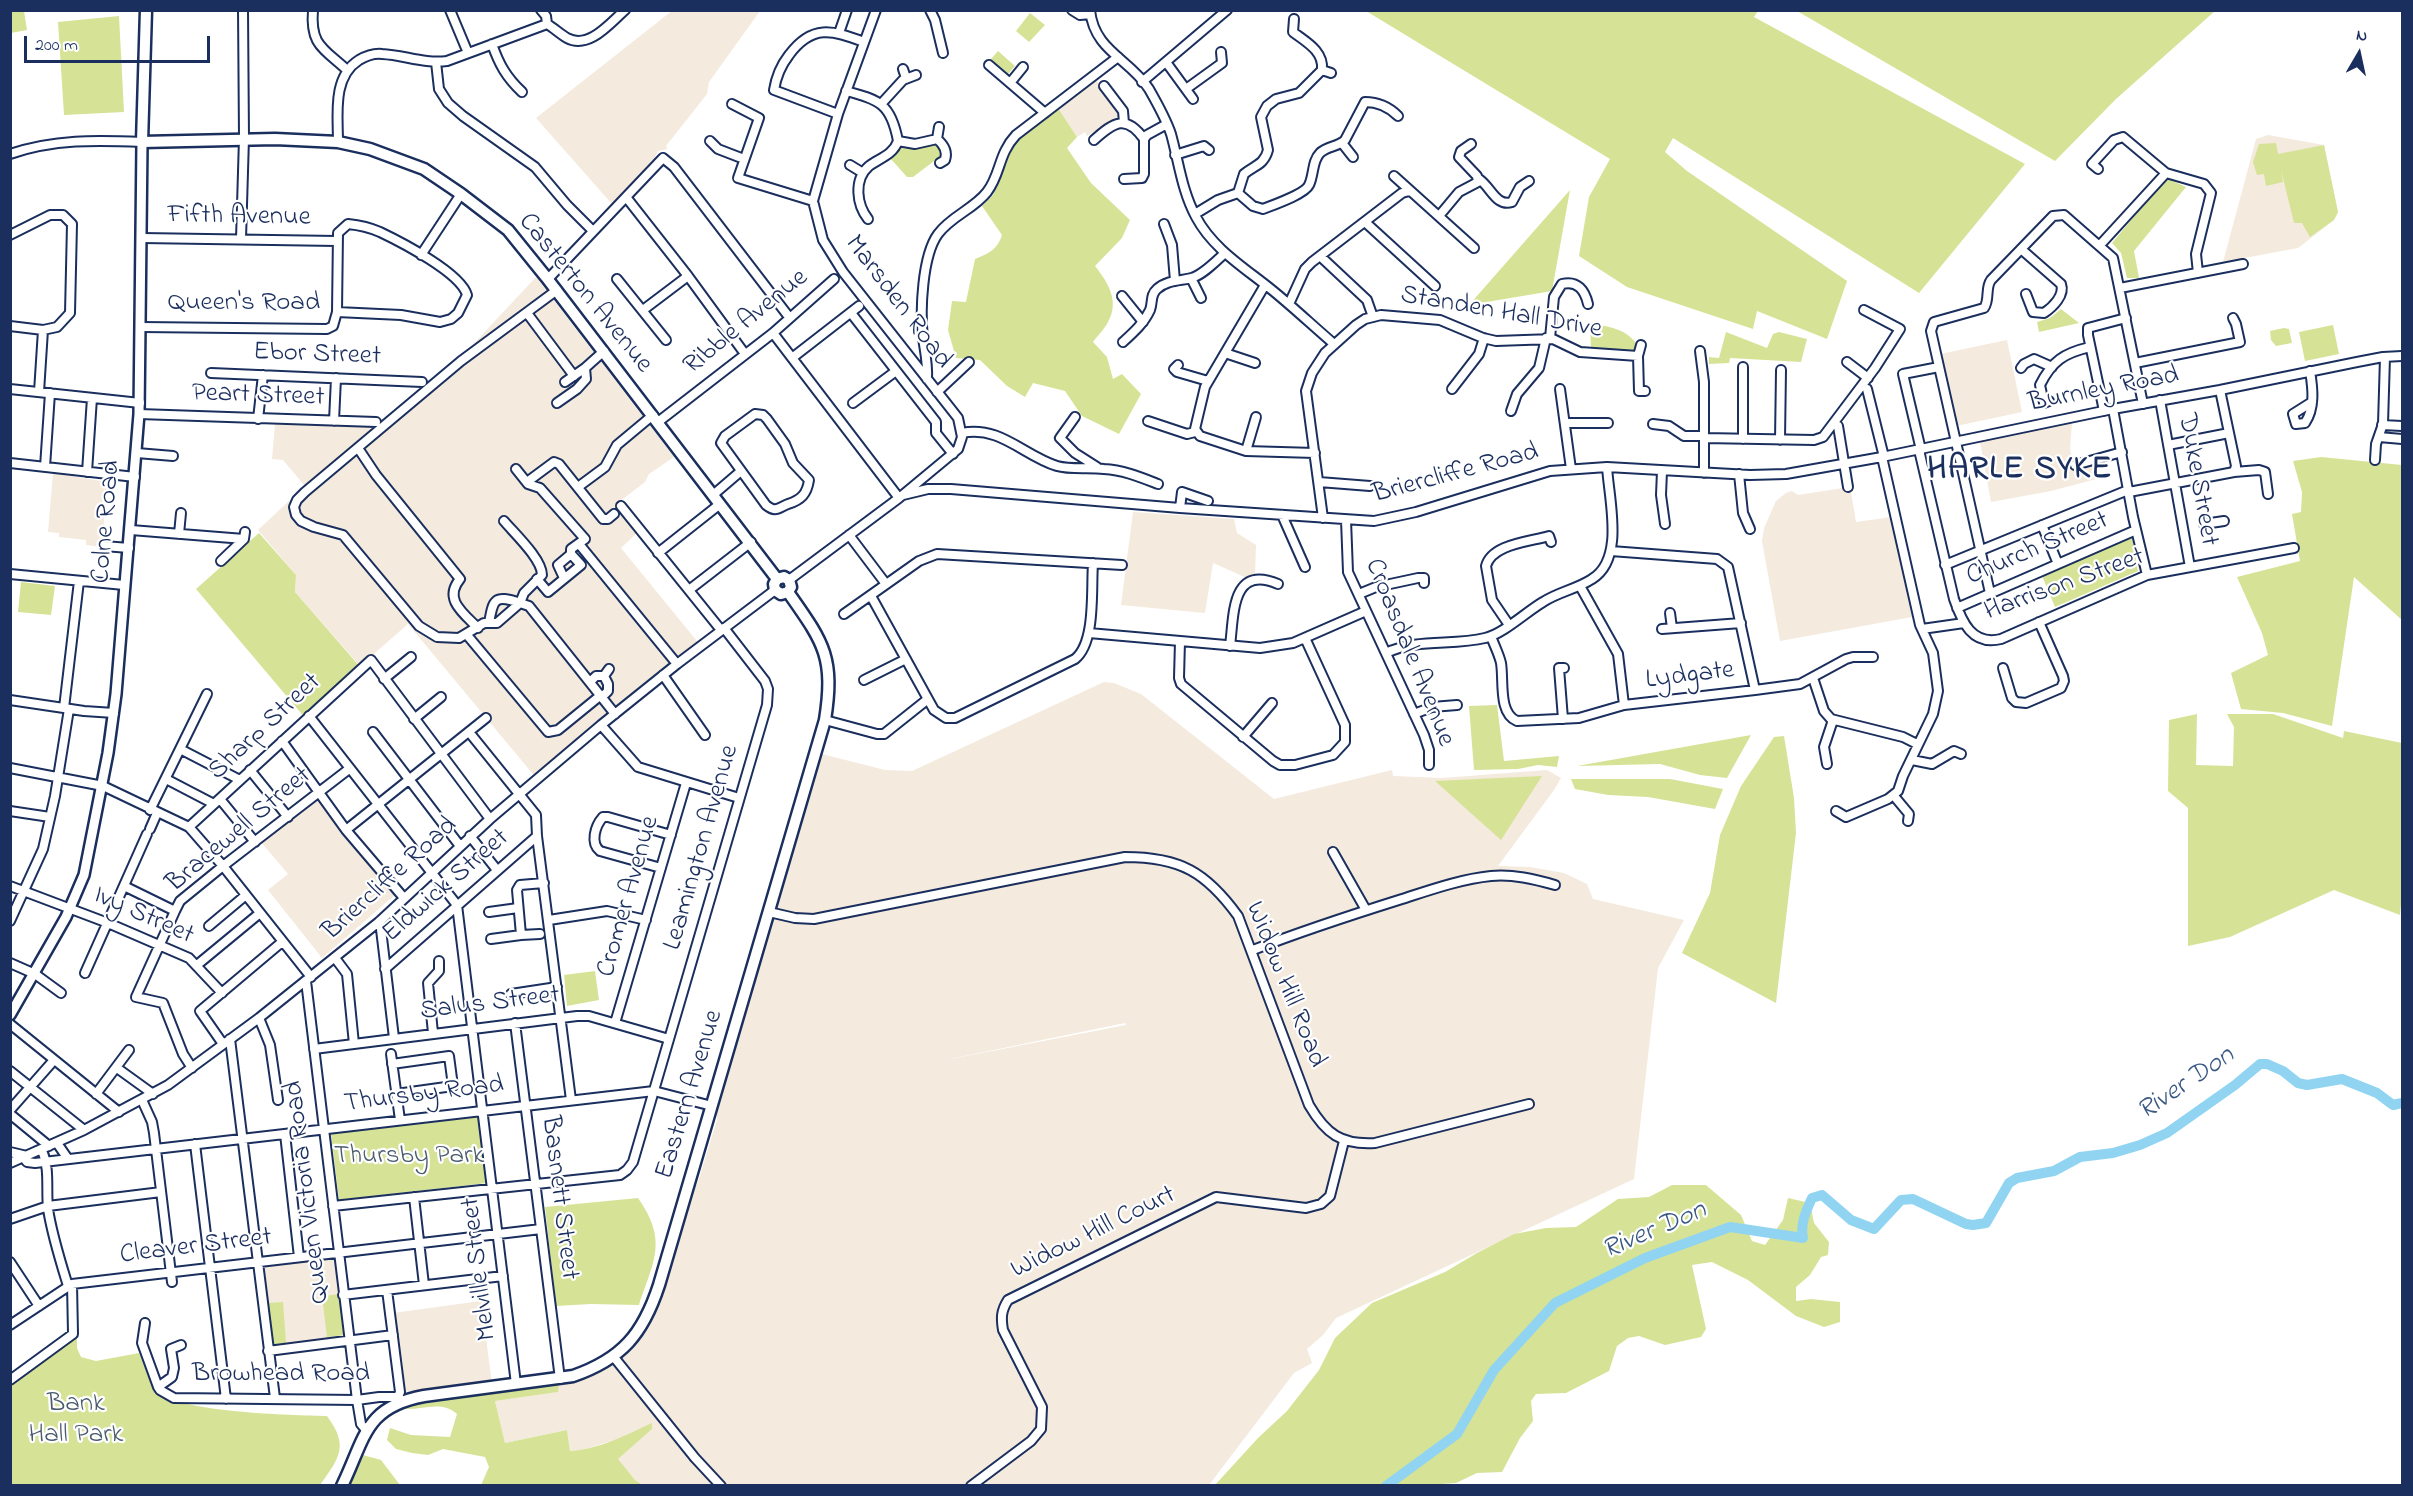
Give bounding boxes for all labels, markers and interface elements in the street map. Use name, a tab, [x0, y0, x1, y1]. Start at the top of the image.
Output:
scale bar	[27, 24, 213, 62]
north arrow	[2329, 24, 2389, 84]
text: N	[2355, 24, 2369, 49]
text: 200 m	[35, 33, 78, 59]
street label: Fifth Avenue	[167, 201, 311, 235]
street label: Casterton Avenue	[510, 207, 658, 381]
street label: Marsden Road	[836, 230, 958, 376]
street label: Ribble Avenue	[678, 263, 816, 383]
street label: Standen Hall Drive	[1398, 280, 1604, 348]
street label: Queen's Road	[168, 289, 320, 321]
street label: Ebor Street	[253, 338, 381, 374]
street label: Burnley Road	[2026, 361, 2182, 421]
street label: Peart Street	[191, 378, 325, 416]
street label: Duke Street	[2168, 411, 2224, 549]
street label: Briercliffe Road	[1370, 437, 1542, 513]
district label: HARLE SYKE	[1927, 452, 2113, 492]
street label: Colne Road	[86, 459, 130, 585]
street label: Church Street	[1962, 506, 2114, 594]
street label: Harrison Street	[1981, 542, 2149, 630]
street label: Croasdale Avenue	[1356, 554, 1460, 752]
street label: Lydgate	[1644, 656, 1736, 698]
street label: Sharp Street	[203, 668, 329, 788]
street label: Leamington Avenue	[658, 742, 748, 954]
street label: Bracewell Street	[161, 761, 319, 901]
street label: Briercliffe Road	[317, 811, 465, 949]
street label: Cromer Avenue	[592, 813, 668, 981]
street label: Eldwick Street	[377, 823, 517, 951]
street label: Ivy Street	[88, 881, 198, 953]
street label: Widow Hill Road	[1236, 897, 1332, 1073]
street label: Salus Street	[418, 980, 562, 1030]
street label: Eastern Avenue	[650, 1007, 732, 1183]
water label: River Don	[2132, 1041, 2242, 1129]
street label: Thursby Road	[342, 1070, 506, 1122]
street label: Queen Victoria Road	[279, 1079, 339, 1305]
street label: Basnett Street	[532, 1114, 584, 1282]
park label: Thursby Park	[334, 1142, 484, 1174]
street label: Widow Hill Court	[1007, 1180, 1181, 1288]
street label: Melville Street	[456, 1195, 506, 1343]
water label: River Don	[1598, 1195, 1712, 1269]
street label: Cleaver Street	[118, 1223, 274, 1273]
street label: Browhead Road	[192, 1360, 370, 1392]
park label: Bank Hall Park	[29, 1390, 123, 1453]

